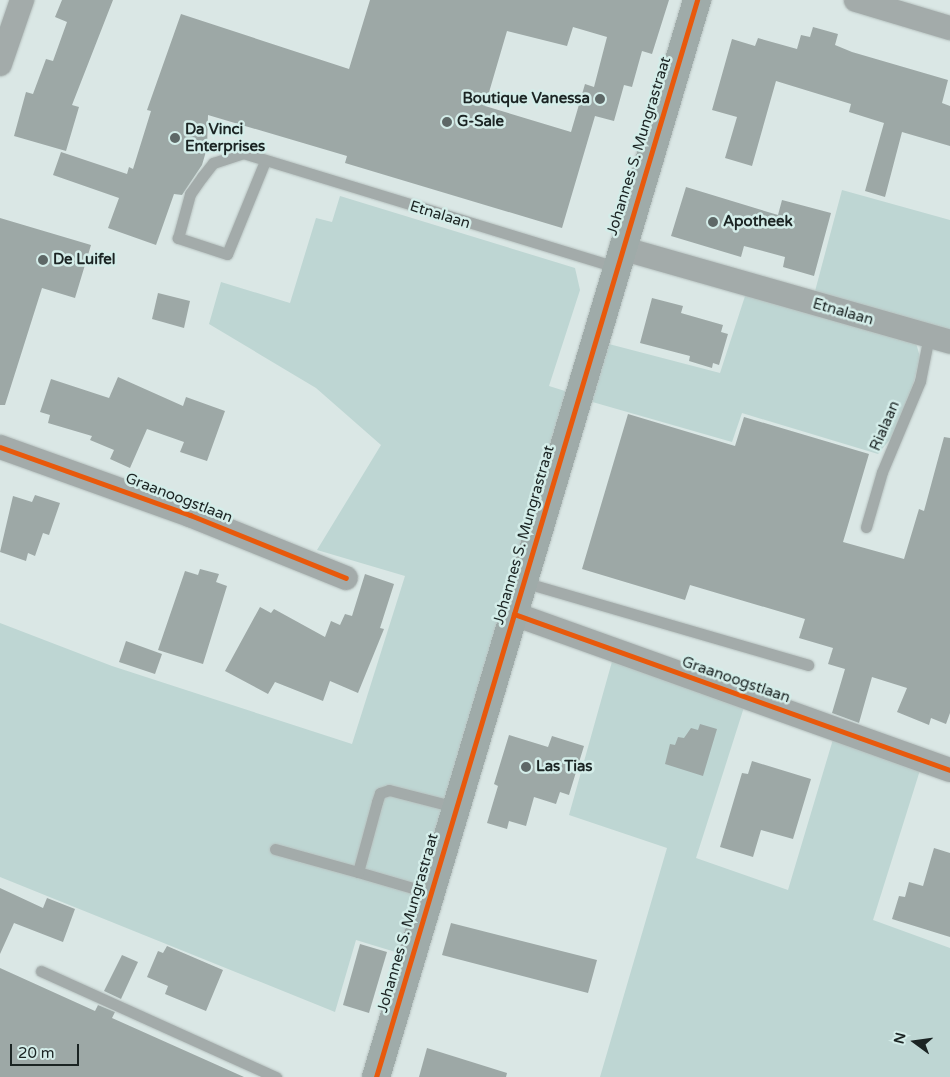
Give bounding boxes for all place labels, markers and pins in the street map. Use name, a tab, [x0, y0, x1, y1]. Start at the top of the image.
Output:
place label: Boutique Vanessa	[463, 90, 590, 108]
marker: Boutique Vanessa	[594, 93, 606, 105]
place label: G-Sale	[457, 113, 504, 131]
marker: G-Sale	[441, 116, 453, 128]
place label: Da Vinci Enterprises	[185, 120, 265, 155]
marker: Da Vinci Enterprises	[169, 132, 181, 144]
place label: Apotheek	[723, 213, 793, 231]
marker: Apotheek	[707, 216, 719, 228]
place label: De Luifel	[53, 251, 115, 269]
marker: De Luifel	[37, 254, 49, 266]
place label: Las Tias	[536, 758, 593, 776]
marker: Las Tias	[520, 761, 532, 773]

